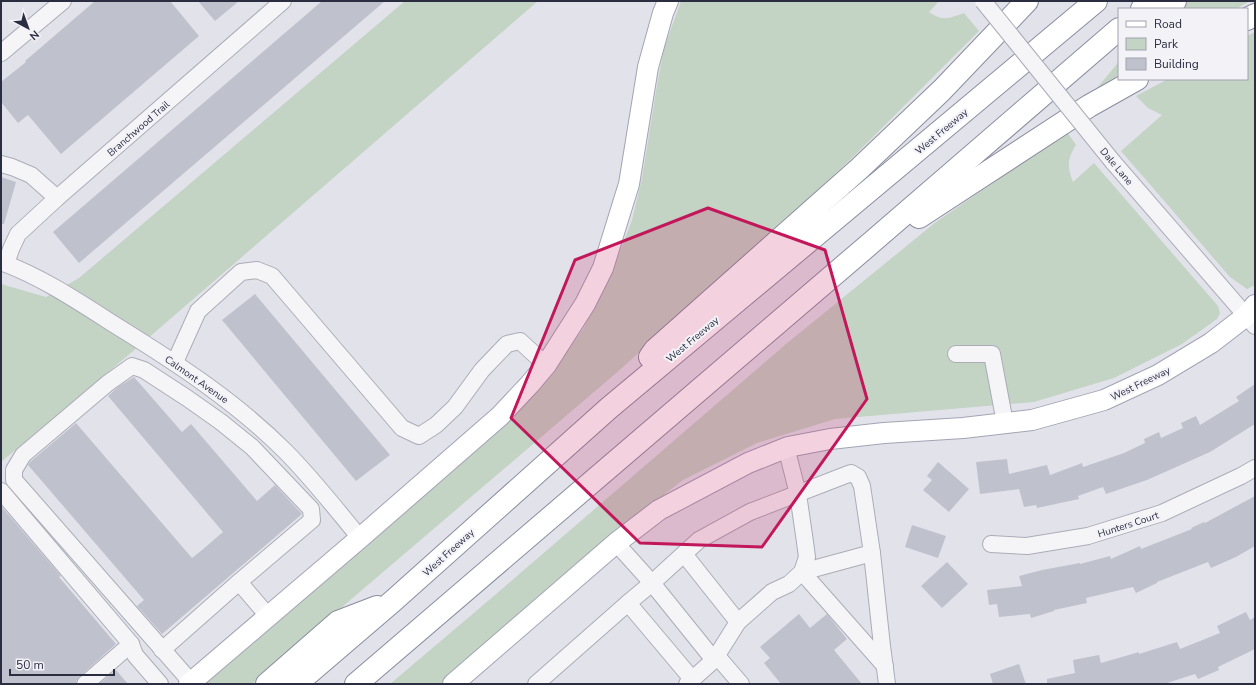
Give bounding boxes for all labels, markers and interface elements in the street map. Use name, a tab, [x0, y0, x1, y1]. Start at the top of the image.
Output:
north arrow	[8, 8, 48, 48]
legend	[1118, 8, 1248, 80]
text: Road	[1154, 16, 1182, 32]
text: N	[26, 27, 42, 44]
text: Park	[1154, 36, 1179, 52]
text: Building	[1154, 56, 1199, 72]
street label: Branchwood Trail	[104, 98, 173, 160]
street label: West Freeway	[912, 105, 972, 158]
street label: Dale Lane	[1096, 145, 1136, 188]
street label: West Freeway	[663, 313, 723, 366]
street label: Calmont Avenue	[162, 353, 231, 407]
street label: West Freeway	[1108, 363, 1173, 404]
street label: Hunters Court	[1096, 508, 1161, 541]
street label: West Freeway	[420, 525, 478, 580]
scale bar	[10, 651, 114, 677]
text: 50 m	[16, 657, 44, 673]

